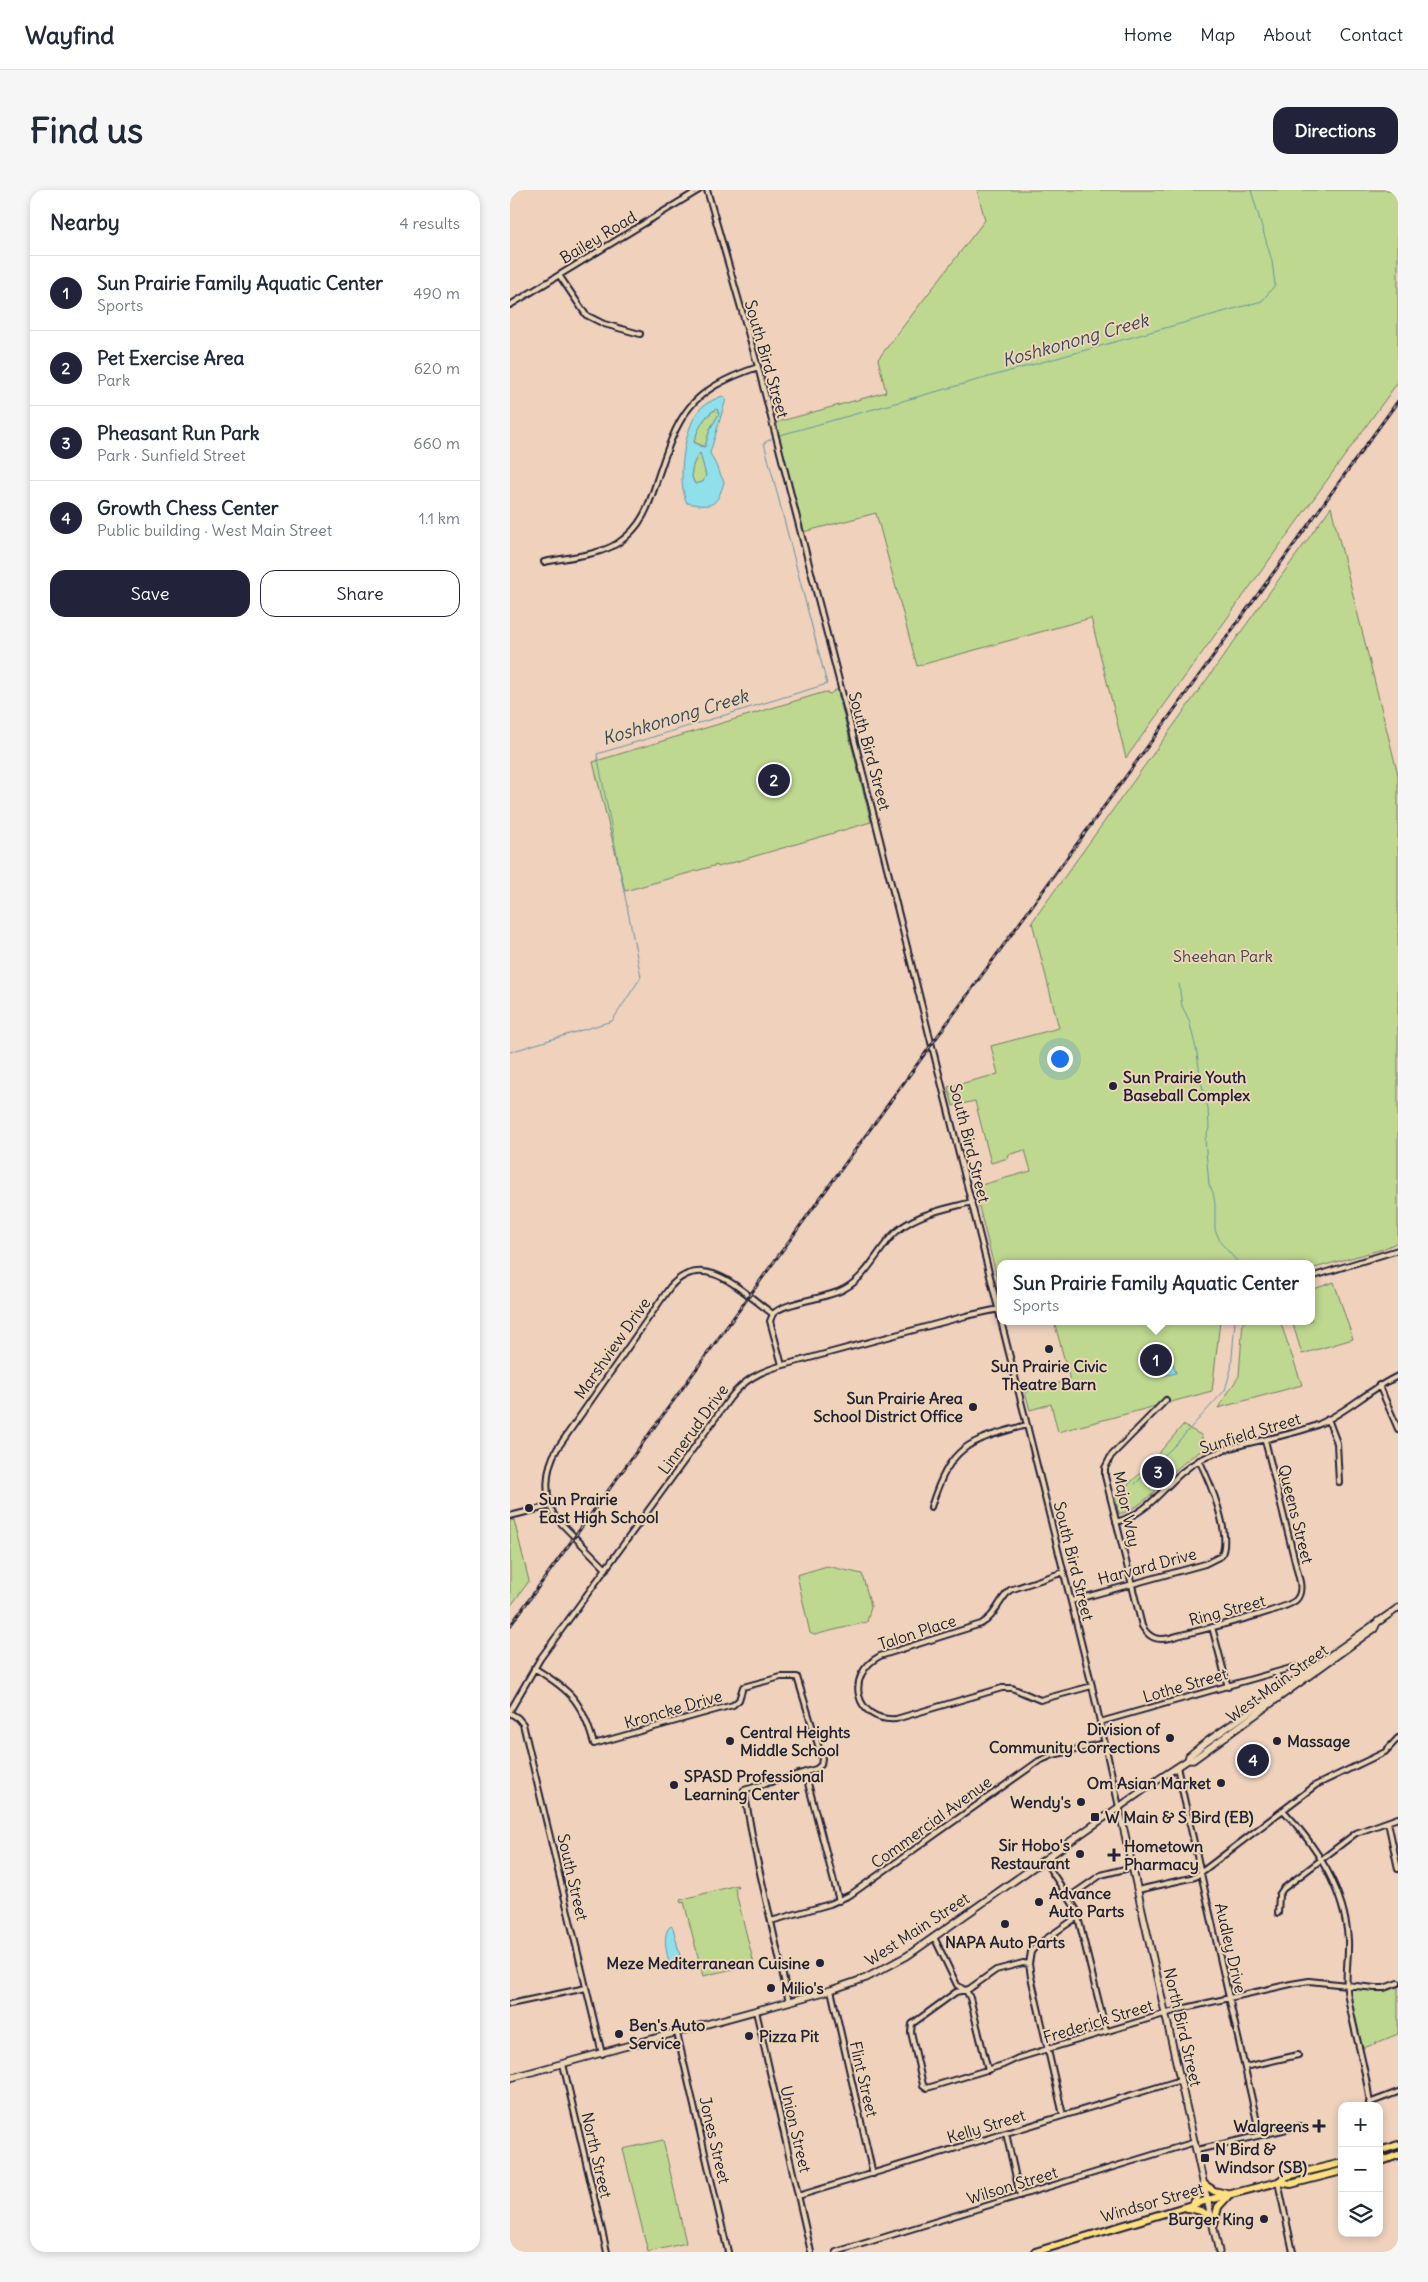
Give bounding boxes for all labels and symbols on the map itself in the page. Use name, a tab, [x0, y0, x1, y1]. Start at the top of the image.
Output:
street label: Bailey Road	[556, 206, 640, 268]
street label: South Bird Street	[741, 298, 794, 421]
water label: Koshkonong Creek	[999, 308, 1153, 372]
water label: Koshkonong Creek	[599, 683, 752, 750]
street label: South Bird Street	[845, 689, 896, 813]
pin: 2	[758, 761, 790, 799]
park label: Sheehan Park	[1173, 946, 1273, 966]
your location	[1047, 1046, 1073, 1072]
place label: Sun Prairie Youth Baseball Complex	[1123, 1067, 1250, 1106]
marker: Sun Prairie Youth Baseball Complex	[1107, 1080, 1119, 1092]
street label: South Bird Street	[946, 1081, 995, 1205]
street label: Marshview Drive	[570, 1293, 654, 1403]
pin: 1	[1140, 1341, 1172, 1379]
marker: Sun Prairie Civic Theatre Barn	[1043, 1343, 1055, 1355]
place label: Sun Prairie Civic Theatre Barn	[991, 1356, 1107, 1394]
street label: Linnerud Drive	[654, 1380, 732, 1478]
place label: Sun Prairie Area School District Office	[813, 1388, 963, 1426]
marker: Sun Prairie Area School District Office	[967, 1401, 979, 1413]
street label: Sunfield Street	[1197, 1408, 1303, 1458]
pin: 3	[1142, 1453, 1174, 1491]
street label: Queens Street	[1274, 1462, 1318, 1566]
street label: Major Way	[1109, 1469, 1145, 1549]
place label: Sun Prairie East High School	[539, 1489, 659, 1528]
street label: South Bird Street	[1050, 1499, 1099, 1623]
marker: Sun Prairie East High School	[523, 1502, 535, 1514]
street label: Harvard Drive	[1095, 1543, 1199, 1589]
street label: Ring Street	[1187, 1590, 1268, 1630]
street label: Talon Place	[875, 1610, 959, 1654]
street label: West Main Street	[1222, 1639, 1332, 1726]
street label: Lothe Street	[1140, 1663, 1230, 1707]
street label: Kroncke Drive	[622, 1685, 724, 1733]
place label: Division of Community Corrections	[989, 1719, 1161, 1758]
place label: Central Heights Middle School	[740, 1722, 850, 1760]
place label: Massage	[1287, 1731, 1351, 1752]
marker: Division of Community Corrections	[1164, 1732, 1176, 1744]
marker: Central Heights Middle School	[724, 1735, 736, 1747]
marker: Massage	[1271, 1735, 1283, 1747]
pin: 4	[1237, 1741, 1269, 1779]
place label: SPASD Professional Learning Center	[684, 1766, 824, 1805]
street label: Commercial Avenue	[867, 1771, 995, 1873]
place label: Om Asian Market	[1087, 1773, 1212, 1793]
marker: Om Asian Market	[1215, 1777, 1227, 1789]
marker: SPASD Professional Learning Center	[668, 1779, 680, 1791]
place label: Wendy's	[1010, 1792, 1071, 1813]
marker: Wendy's	[1075, 1796, 1087, 1808]
place label: W Main & S Bird (EB)	[1105, 1807, 1254, 1828]
marker: W Main & S Bird (EB)	[1089, 1811, 1101, 1823]
street label: South Street	[553, 1832, 593, 1923]
place label: Sir Hobo's Restaurant	[990, 1835, 1071, 1873]
place label: Hometown Pharmacy	[1124, 1836, 1203, 1875]
marker: Sir Hobo's Restaurant	[1074, 1848, 1086, 1860]
marker: Hometown Pharmacy	[1108, 1849, 1120, 1861]
place label: Advance Auto Parts	[1049, 1883, 1124, 1921]
street label: West Main Street	[861, 1887, 973, 1970]
marker: Advance Auto Parts	[1033, 1896, 1045, 1908]
street label: Audley Drive	[1211, 1901, 1251, 1995]
marker: NAPA Auto Parts	[999, 1918, 1011, 1930]
place label: NAPA Auto Parts	[945, 1932, 1065, 1952]
place label: Meze Mediterranean Cuisine	[606, 1953, 810, 1973]
marker: Meze Mediterranean Cuisine	[814, 1957, 826, 1969]
street label: North Bird Street	[1160, 1966, 1207, 2089]
place label: Milio's	[781, 1978, 824, 1998]
marker: Milio's	[765, 1982, 777, 1994]
street label: Frederick Street	[1041, 1995, 1156, 2047]
place label: Ben's Auto Service	[629, 2015, 705, 2053]
place label: Pizza Pit	[759, 2026, 820, 2046]
marker: Ben's Auto Service	[613, 2028, 625, 2040]
marker: Pizza Pit	[743, 2030, 755, 2042]
street label: Flint Street	[846, 2039, 883, 2119]
street label: Union Street	[776, 2084, 816, 2175]
street label: Jones Street	[695, 2094, 735, 2186]
street label: Kelly Street	[944, 2104, 1028, 2147]
street label: North Street	[577, 2110, 617, 2200]
place label: Walgreens	[1233, 2116, 1309, 2137]
marker: Walgreens	[1313, 2120, 1325, 2132]
place label: N Bird & Windsor (SB)	[1215, 2139, 1307, 2178]
marker: N Bird & Windsor (SB)	[1199, 2152, 1211, 2164]
street label: Wilson Street	[964, 2162, 1060, 2208]
street label: Windsor Street	[1098, 2178, 1206, 2226]
place label: Burger King	[1168, 2209, 1254, 2230]
marker: Burger King	[1258, 2213, 1270, 2225]

